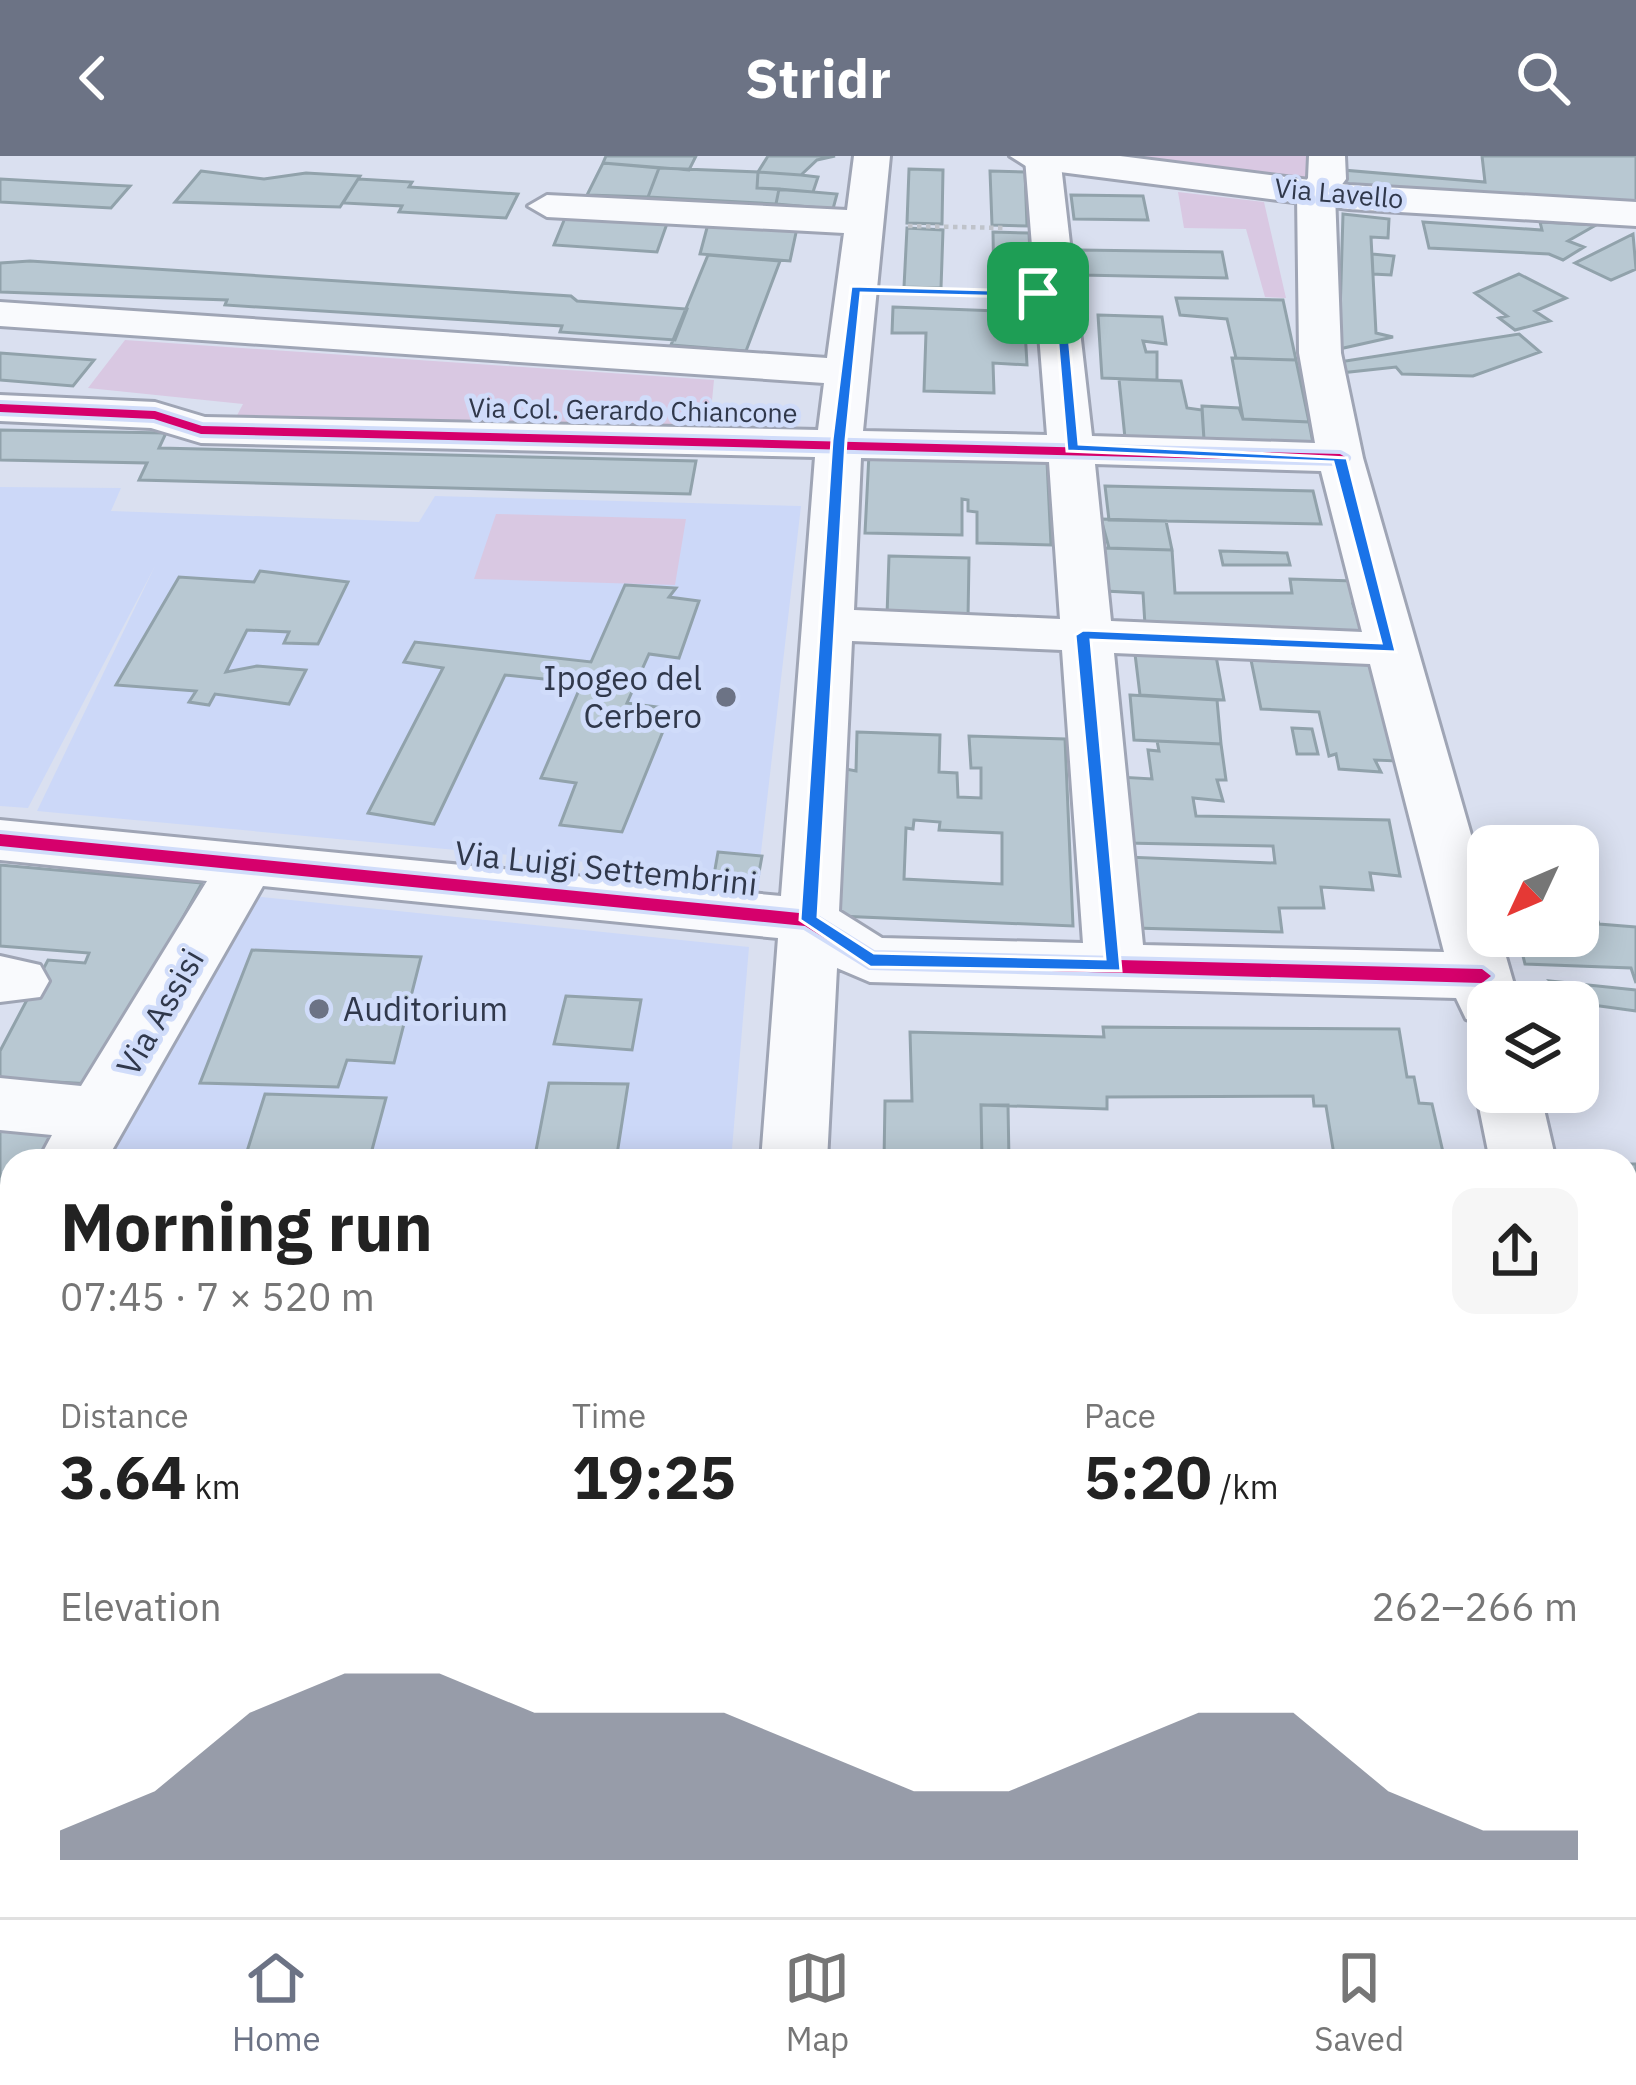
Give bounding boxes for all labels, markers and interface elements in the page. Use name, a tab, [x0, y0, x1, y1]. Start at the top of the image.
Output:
text: Stridr	[745, 43, 891, 113]
icon: back	[60, 45, 126, 111]
icon: search	[1510, 45, 1576, 111]
street label: Via Lavello	[1273, 169, 1405, 216]
pin	[987, 242, 1089, 344]
icon: arrive	[1005, 260, 1071, 326]
street label: Via Col. Gerardo Chiancone	[468, 389, 798, 430]
place label: Ipogeo del Cerbero	[543, 656, 702, 737]
marker: Ipogeo del Cerbero	[713, 684, 739, 710]
north arrow	[1467, 825, 1599, 957]
map controls	[1467, 825, 1599, 1113]
street label: Via Luigi Settembrini	[453, 830, 759, 905]
street label: Via Assisi	[106, 941, 213, 1083]
button: layers	[1467, 981, 1599, 1113]
place label: Auditorium	[343, 987, 508, 1030]
marker: Auditorium	[306, 996, 332, 1022]
text: Morning run	[60, 1183, 433, 1269]
button: share	[1452, 1188, 1578, 1314]
text: 07:45 · 7 × 520 m	[60, 1271, 375, 1322]
text: Distance	[60, 1394, 189, 1437]
text: Time	[572, 1394, 646, 1437]
text: Pace	[1084, 1394, 1156, 1437]
text: 3.64	[60, 1437, 187, 1516]
text: 19:25	[572, 1437, 736, 1516]
text: 5:20	[1084, 1437, 1212, 1516]
text: km	[187, 1465, 241, 1508]
text: /km	[1212, 1465, 1278, 1508]
text: Elevation	[60, 1581, 222, 1632]
text: 262–266 m	[1371, 1581, 1578, 1632]
tab: Home	[232, 1945, 321, 2060]
tab: Map	[784, 1945, 850, 2060]
tab: Saved	[1314, 1945, 1404, 2060]

